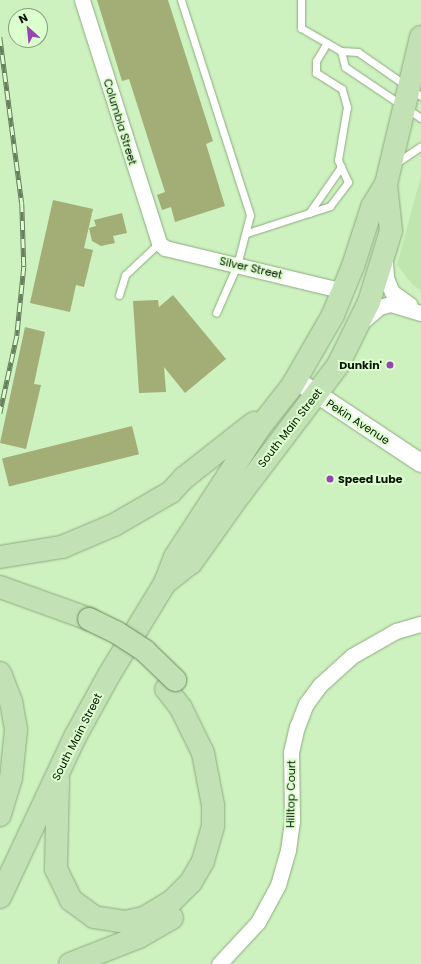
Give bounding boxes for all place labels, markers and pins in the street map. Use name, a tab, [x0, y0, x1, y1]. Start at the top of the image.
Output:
place label: Dunkin'	[339, 358, 382, 372]
marker: Dunkin'	[385, 360, 395, 370]
place label: Speed Lube	[338, 472, 402, 486]
marker: Speed Lube	[325, 474, 335, 484]

